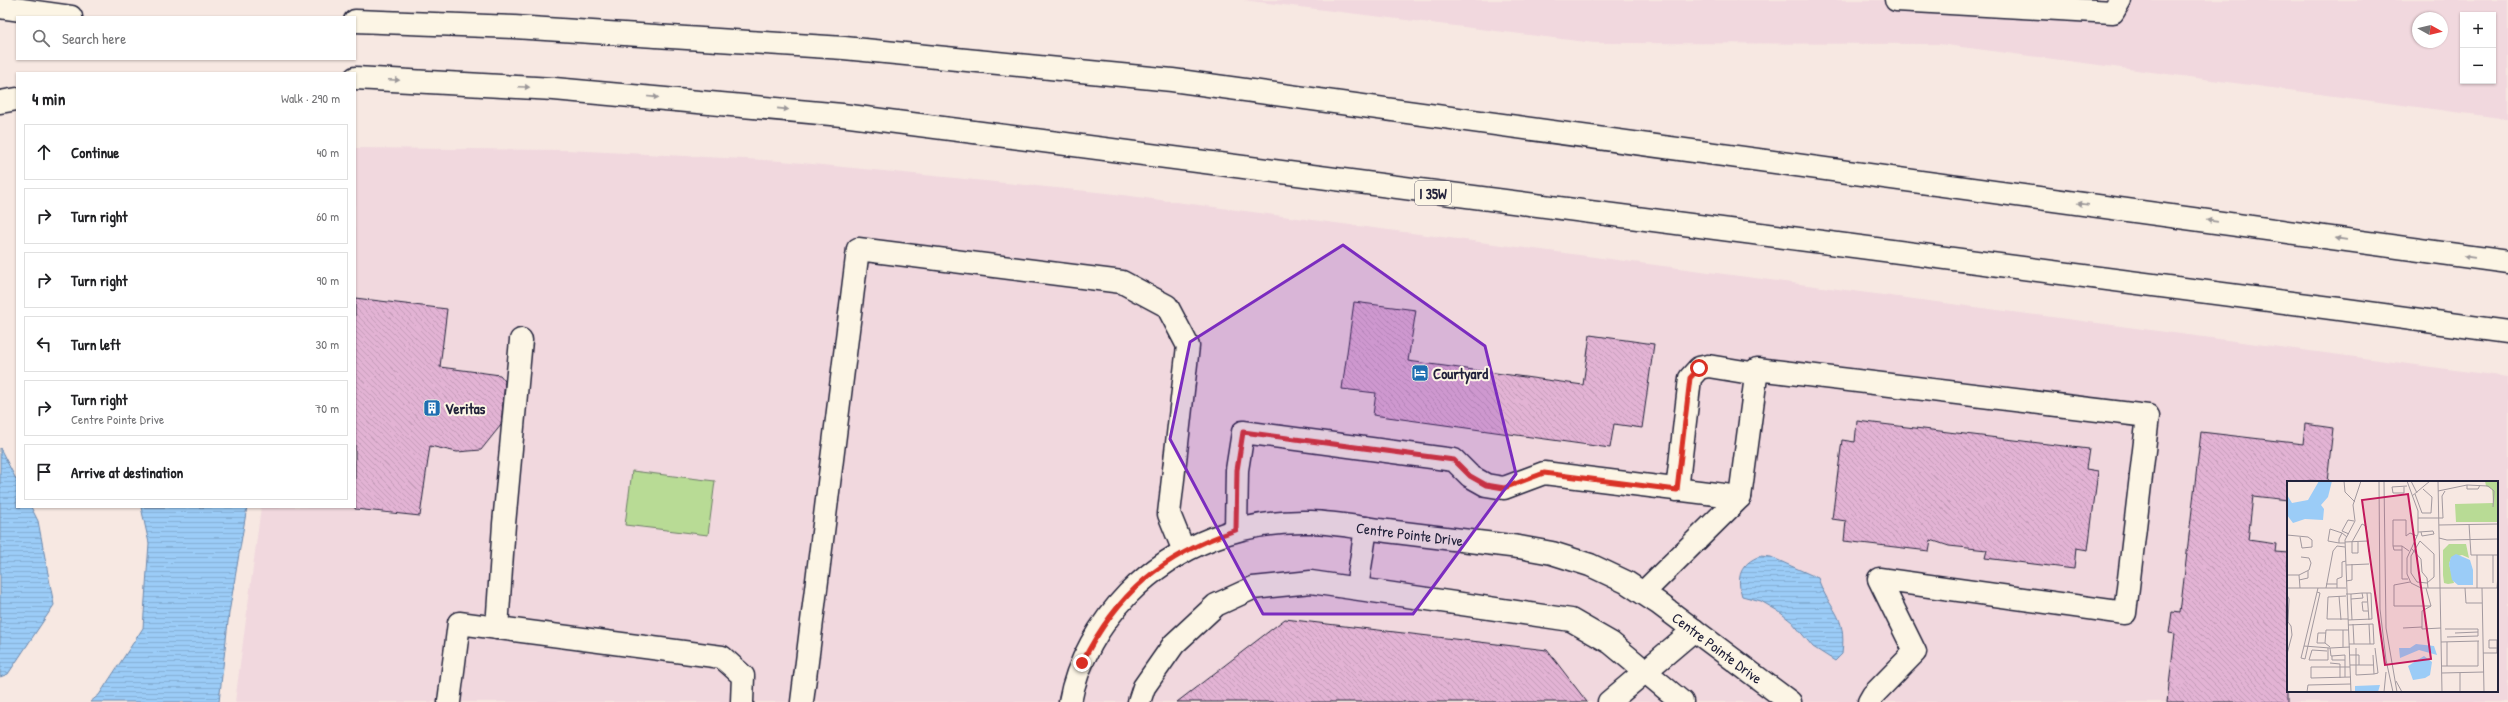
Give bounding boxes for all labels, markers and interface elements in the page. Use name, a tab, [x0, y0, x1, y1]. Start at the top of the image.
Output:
north arrow	[2412, 12, 2448, 48]
map controls	[2460, 12, 2496, 84]
button: +	[2460, 12, 2496, 48]
search box	[16, 16, 356, 60]
icon: search	[30, 27, 52, 49]
text: Search here	[62, 28, 126, 49]
button: −	[2460, 48, 2496, 84]
one-way arrow	[388, 77, 400, 84]
one-way arrow	[518, 84, 530, 91]
text: 4 min	[32, 87, 65, 110]
text: Walk · 290 m	[281, 89, 340, 107]
one-way arrow	[647, 94, 659, 101]
one-way arrow	[777, 106, 789, 112]
icon: ahead	[33, 141, 55, 163]
text: Continue	[71, 142, 119, 163]
text: 40 m	[316, 143, 339, 161]
road number: I 35W	[1415, 181, 1451, 205]
one-way arrow	[2077, 201, 2089, 207]
icon: right	[33, 205, 55, 227]
text: Turn right	[71, 206, 127, 227]
text: 60 m	[316, 207, 339, 225]
one-way arrow	[2206, 218, 2218, 225]
one-way arrow	[2334, 236, 2347, 242]
one-way arrow	[2463, 253, 2475, 260]
icon: right	[33, 269, 55, 291]
text: Turn right	[71, 270, 127, 291]
text: 90 m	[317, 271, 339, 289]
icon: left	[33, 333, 55, 355]
text: Turn left	[71, 334, 121, 355]
text: 30 m	[316, 335, 339, 353]
route start	[1690, 359, 1708, 377]
hotel icon: Courtyard	[1410, 363, 1430, 383]
place label: Courtyard	[1433, 363, 1488, 385]
text: Turn right	[71, 389, 127, 410]
icon: right	[33, 397, 55, 419]
building icon: Veritas	[422, 398, 442, 418]
place label: Veritas	[445, 398, 486, 419]
text: 70 m	[315, 399, 339, 417]
text: Centre Pointe Drive	[71, 410, 164, 428]
icon: arrive	[33, 461, 55, 483]
text: Arrive at destination	[71, 462, 183, 483]
inset map	[2287, 481, 2498, 692]
street label: Centre Pointe Drive	[1355, 516, 1464, 551]
street label: Centre Pointe Drive	[1668, 607, 1767, 688]
route end	[1073, 654, 1091, 672]

